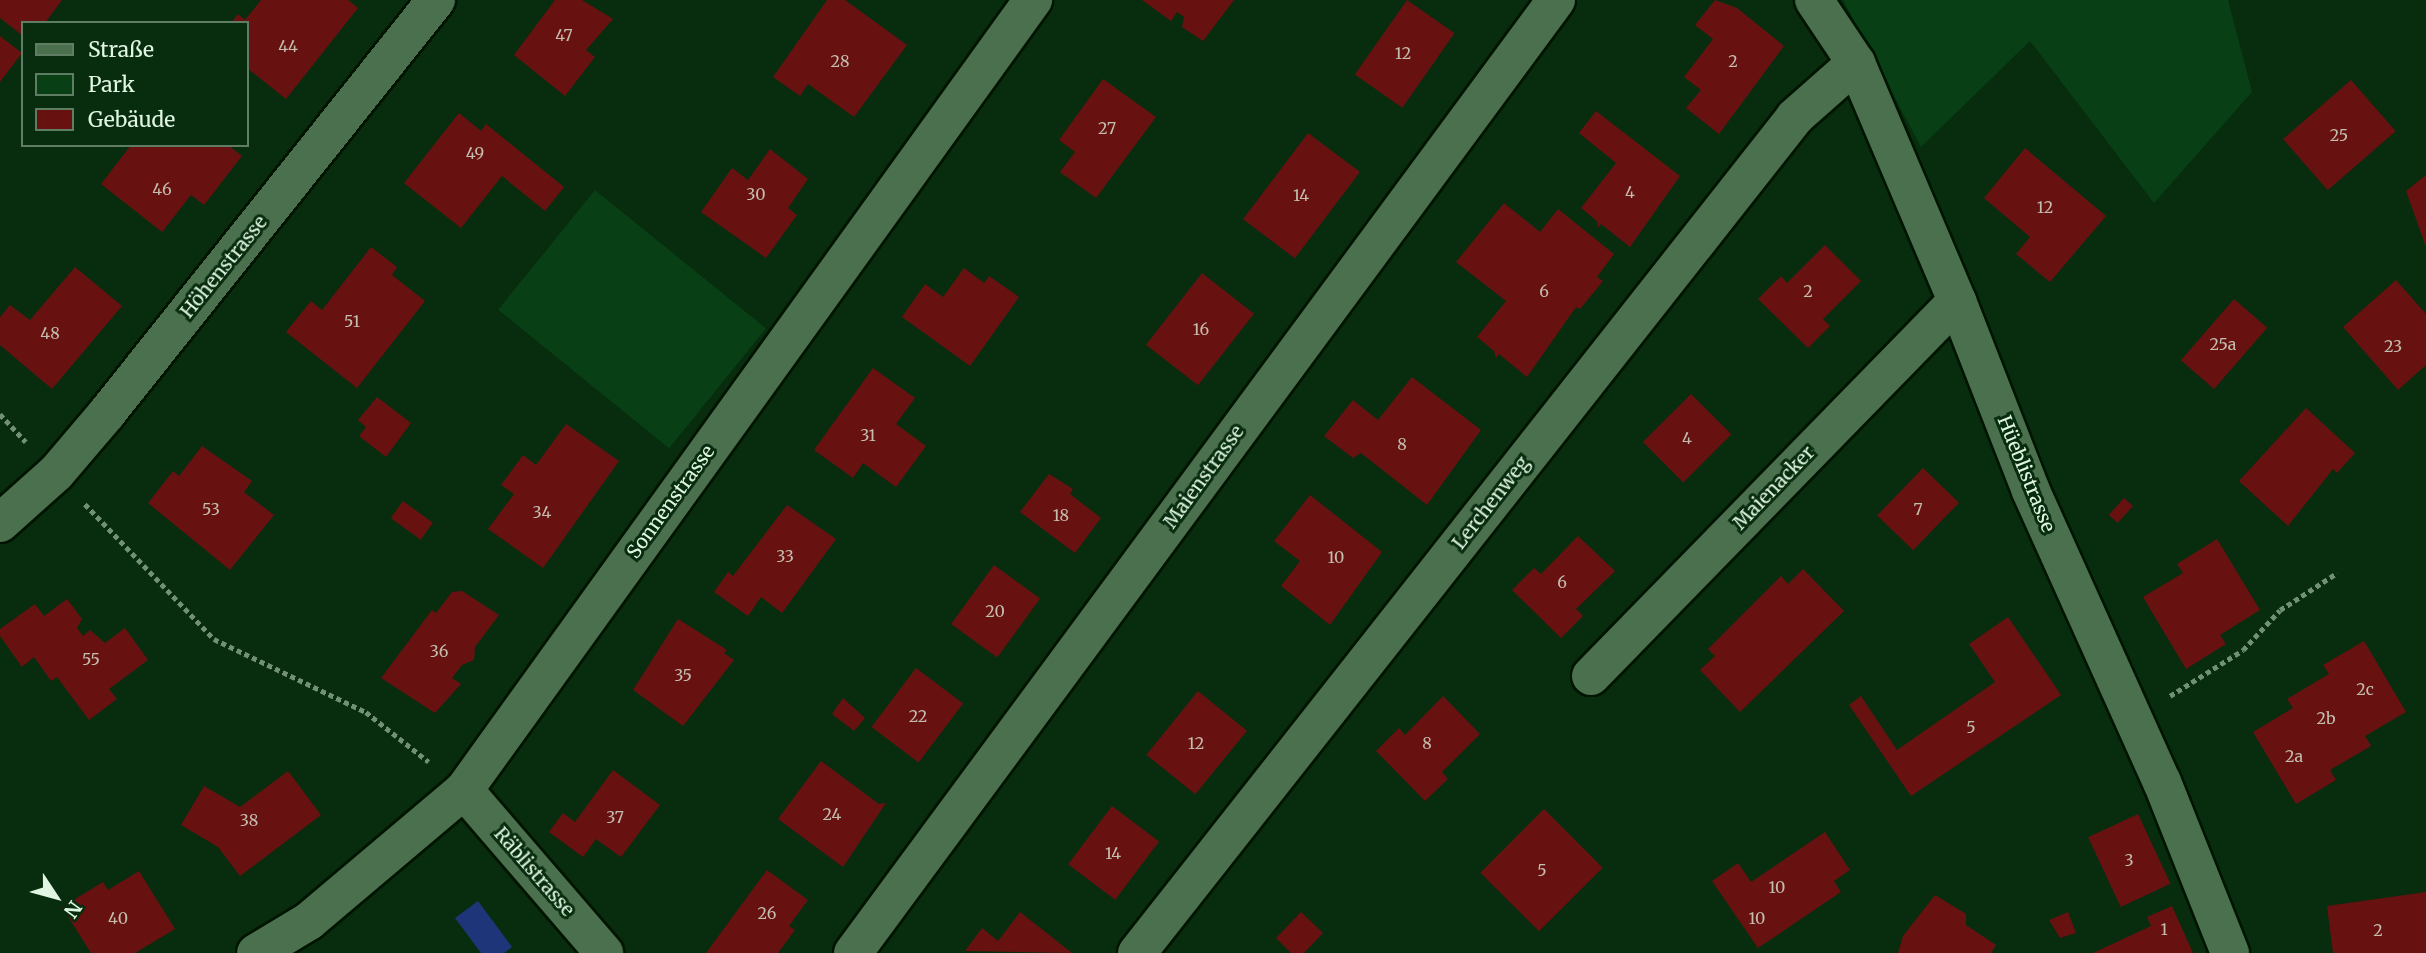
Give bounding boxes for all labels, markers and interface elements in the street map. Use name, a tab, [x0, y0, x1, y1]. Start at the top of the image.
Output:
legend	[21, 21, 248, 147]
house number: 47	[555, 25, 573, 45]
text: Straße	[88, 36, 154, 63]
house number: 44	[278, 36, 298, 56]
house number: 12	[1395, 43, 1411, 63]
house number: 28	[831, 51, 849, 71]
house number: 2	[1728, 51, 1738, 71]
text: Park	[88, 71, 135, 98]
text: Gebäude	[88, 106, 175, 133]
house number: 27	[1098, 118, 1116, 138]
house number: 25	[2330, 125, 2348, 145]
house number: 49	[466, 143, 484, 163]
house number: 46	[152, 179, 172, 199]
house number: 4	[1625, 182, 1635, 202]
house number: 30	[746, 184, 766, 204]
house number: 14	[1293, 185, 1309, 205]
house number: 12	[2037, 197, 2053, 217]
street label: Höhenstrasse	[176, 211, 272, 323]
house number: 6	[1539, 281, 1549, 301]
house number: 2	[1803, 281, 1813, 301]
house number: 51	[344, 311, 360, 331]
house number: 16	[1193, 319, 1209, 339]
house number: 48	[40, 323, 60, 343]
house number: 25a	[2210, 334, 2236, 354]
house number: 23	[2384, 336, 2402, 356]
street label: Hüeblistrasse	[1992, 412, 2060, 536]
street label: Maienstrasse	[1159, 421, 1249, 533]
house number: 31	[860, 425, 876, 445]
house number: 4	[1682, 428, 1692, 448]
house number: 8	[1397, 434, 1407, 454]
street label: Sonnenstrasse	[622, 441, 720, 563]
street label: Maienacker	[1729, 441, 1819, 535]
street label: Lerchenweg	[1448, 452, 1534, 554]
house number: 53	[202, 499, 220, 519]
house number: 7	[1913, 499, 1923, 519]
house number: 34	[533, 502, 551, 522]
house number: 18	[1053, 505, 1069, 525]
house number: 33	[776, 546, 794, 566]
house number: 10	[1328, 547, 1344, 567]
house number: 6	[1557, 572, 1567, 592]
house number: 20	[985, 601, 1005, 621]
house number: 36	[430, 641, 448, 661]
house number: 55	[82, 649, 100, 669]
house number: 35	[674, 665, 692, 685]
house number: 2c	[2356, 679, 2374, 699]
house number: 22	[909, 706, 927, 726]
house number: 2b	[2317, 708, 2335, 728]
house number: 5	[1966, 717, 1976, 737]
house number: 12	[1188, 733, 1204, 753]
house number: 8	[1422, 733, 1432, 753]
house number: 2a	[2285, 746, 2303, 766]
house number: 24	[823, 804, 841, 824]
house number: 37	[606, 807, 624, 827]
house number: 38	[240, 810, 258, 830]
street label: Räblistrasse	[489, 823, 579, 921]
house number: 14	[1105, 843, 1121, 863]
house number: 3	[2124, 850, 2134, 870]
house number: 5	[1537, 860, 1547, 880]
north arrow	[21, 862, 91, 932]
house number: 10	[1769, 877, 1785, 897]
text: N	[59, 896, 87, 922]
house number: 26	[758, 903, 776, 923]
house number: 40	[108, 908, 128, 928]
house number: 10	[1749, 908, 1765, 928]
house number: 1	[2160, 919, 2168, 939]
house number: 2	[2373, 920, 2383, 940]

